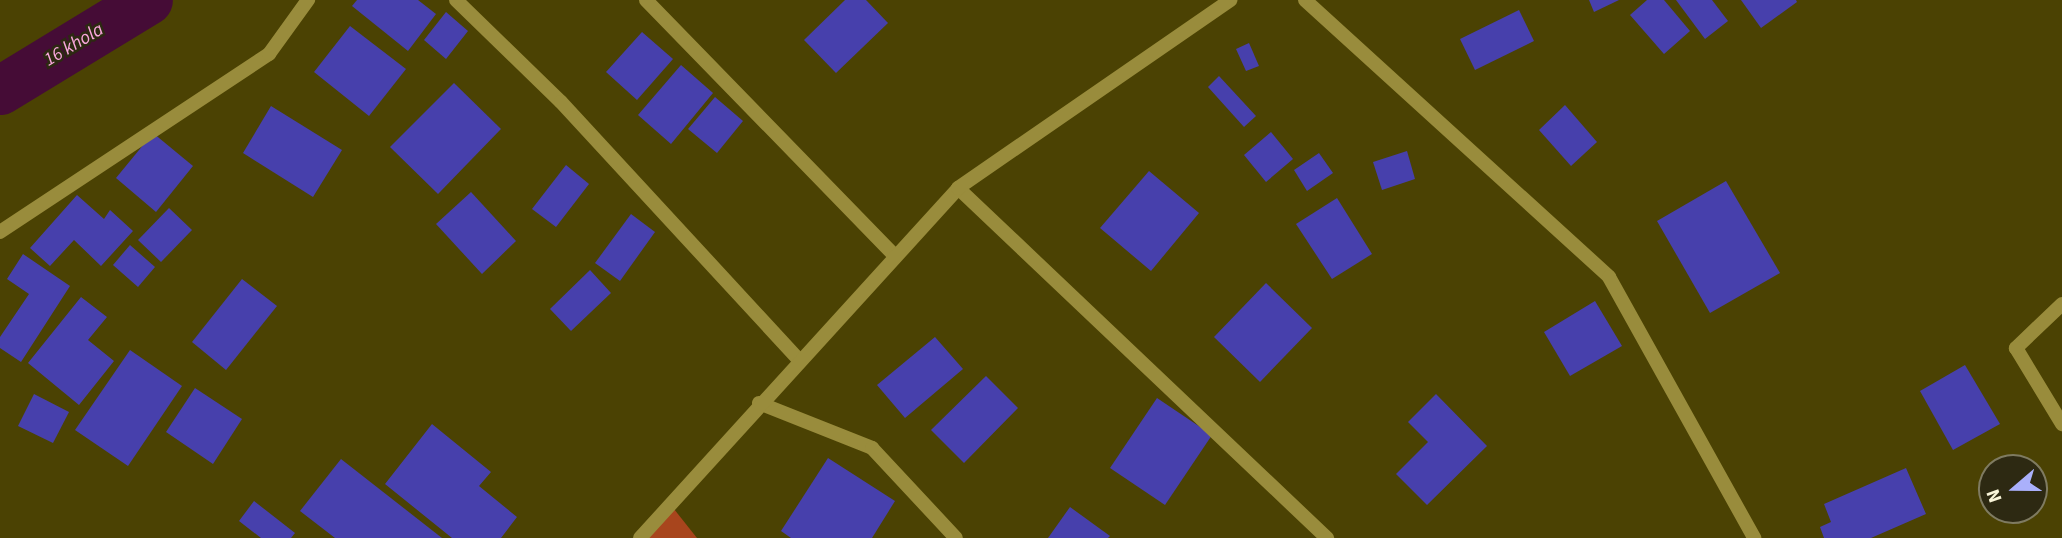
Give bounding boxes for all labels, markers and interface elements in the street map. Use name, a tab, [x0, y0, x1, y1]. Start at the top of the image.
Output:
water label: 16 khola	[40, 18, 108, 72]
north arrow	[1978, 454, 2048, 524]
text: N	[1980, 485, 2010, 506]

